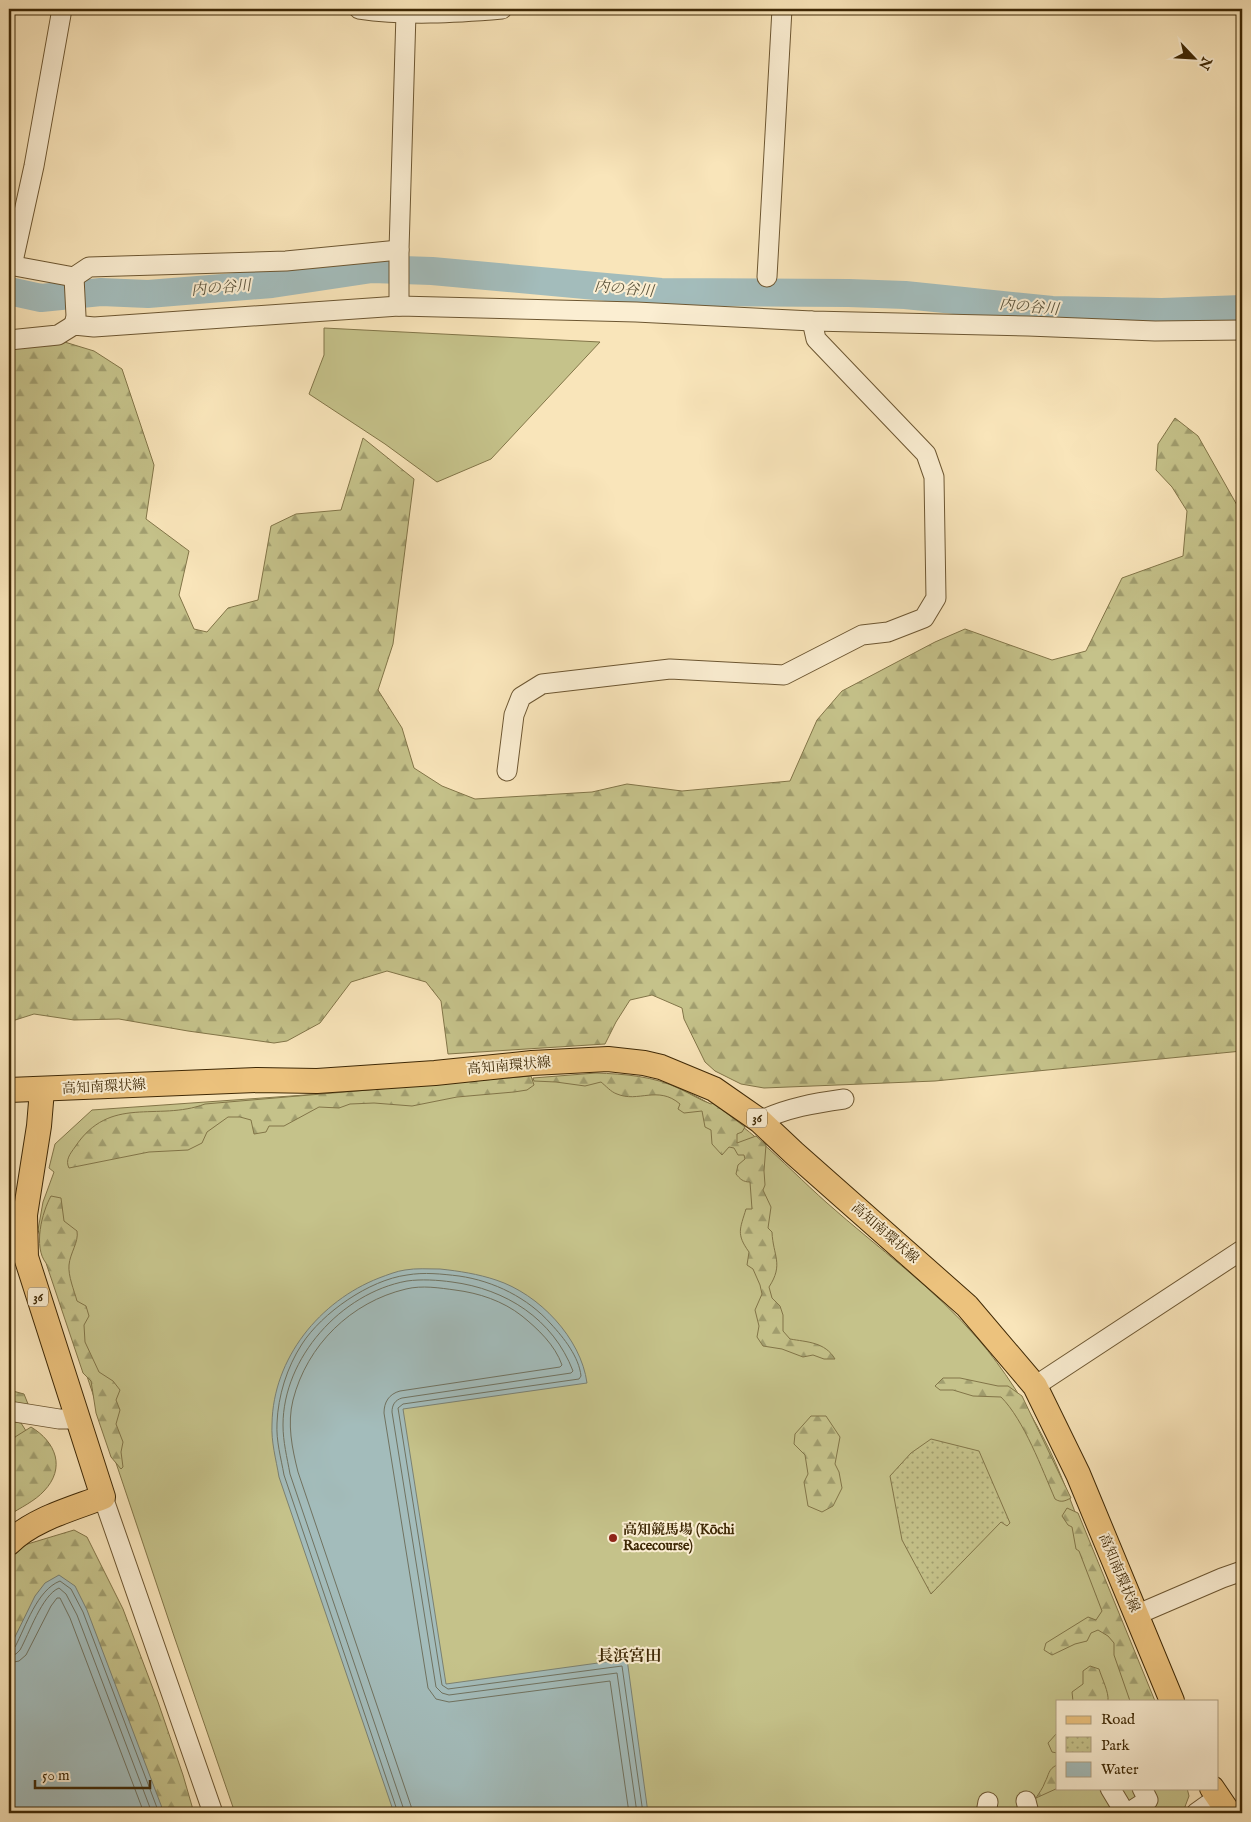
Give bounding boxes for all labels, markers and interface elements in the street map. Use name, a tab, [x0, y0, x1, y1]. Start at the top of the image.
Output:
north arrow	[1168, 32, 1218, 82]
text: N	[1194, 53, 1216, 72]
water label: 内の谷川	[190, 276, 254, 300]
water label: 内の谷川	[593, 277, 657, 301]
water label: 内の谷川	[998, 295, 1062, 319]
street label: 高知南環状線	[466, 1053, 552, 1079]
street label: 高知南環状線	[62, 1076, 146, 1098]
road number: 36	[747, 1108, 767, 1128]
street label: 高知南環状線	[847, 1199, 923, 1267]
road number: 36	[28, 1288, 48, 1306]
place label: 高知競馬場 (Kōchi Racecourse)	[623, 1521, 735, 1555]
street label: 高知南環状線	[1094, 1531, 1144, 1615]
marker: 高知競馬場 (Kōchi Racecourse)	[607, 1532, 619, 1544]
district label: 長浜宮田	[597, 1647, 661, 1667]
legend	[1056, 1700, 1218, 1790]
text: Road	[1101, 1710, 1136, 1729]
text: Park	[1101, 1736, 1131, 1755]
scale bar	[35, 1757, 150, 1789]
text: Water	[1101, 1760, 1139, 1779]
text: 50 m	[42, 1766, 70, 1785]

